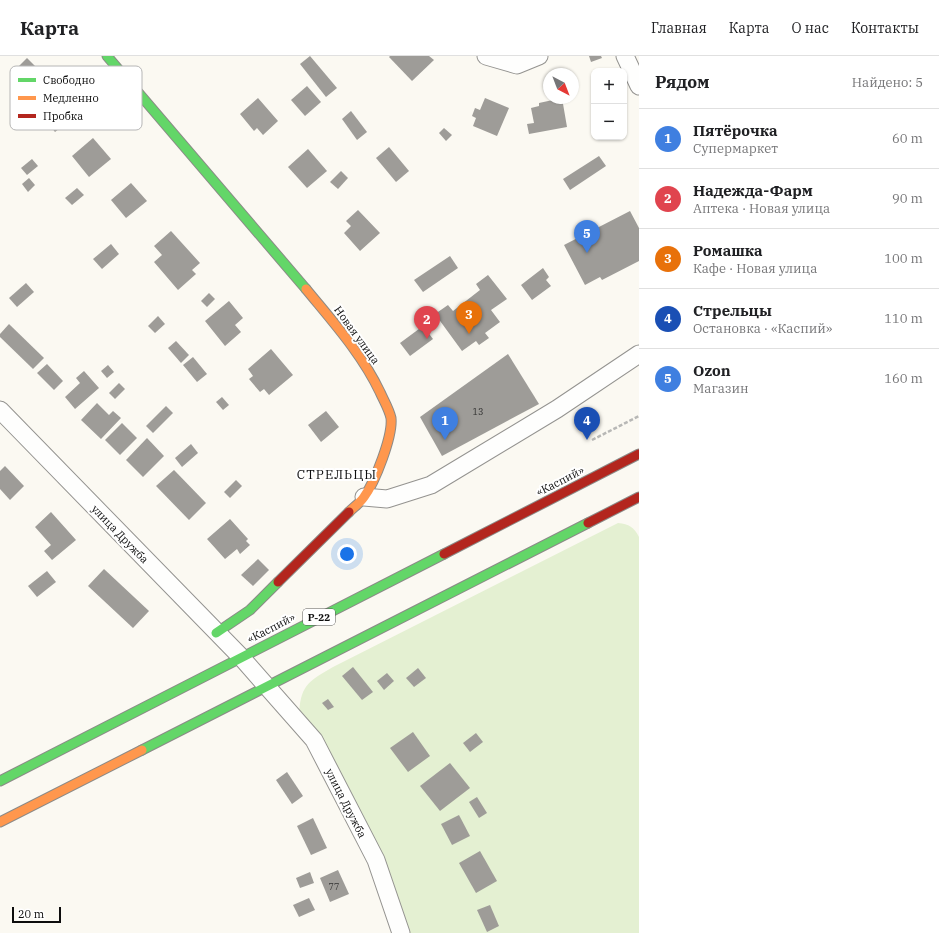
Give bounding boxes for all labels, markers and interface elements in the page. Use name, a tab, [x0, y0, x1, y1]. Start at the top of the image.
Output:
text: Карта	[20, 16, 79, 40]
text: Главная	[651, 19, 707, 37]
text: Карта	[729, 19, 770, 37]
text: О нас	[792, 19, 829, 37]
text: Контакты	[851, 19, 919, 37]
legend	[10, 66, 142, 130]
north arrow	[543, 68, 579, 104]
map controls	[591, 68, 627, 140]
button: +	[591, 68, 627, 104]
text: Рядом	[655, 71, 710, 93]
text: Свободно	[43, 73, 95, 87]
text: Найдено: 5	[852, 74, 923, 91]
text: Медленно	[43, 91, 99, 105]
button: −	[591, 104, 627, 140]
text: Пробка	[43, 109, 83, 123]
text: Пятёрочка	[693, 121, 778, 140]
text: 1	[664, 130, 672, 147]
text: 60 m	[892, 130, 923, 147]
text: Супермаркет	[693, 140, 778, 157]
text: Надежда-Фарм	[693, 181, 813, 200]
text: 2	[664, 190, 672, 207]
text: 90 m	[892, 190, 923, 207]
text: Аптека · Новая улица	[693, 200, 830, 217]
pin: 5	[574, 220, 600, 253]
text: Ромашка	[693, 241, 763, 260]
text: 3	[664, 250, 672, 267]
text: 100 m	[884, 250, 923, 267]
text: Кафе · Новая улица	[693, 260, 817, 277]
pin: 3	[456, 301, 482, 334]
text: Стрельцы	[693, 301, 772, 320]
street label: Новая улица	[331, 303, 383, 367]
pin: 2	[414, 306, 440, 339]
text: 4	[664, 310, 672, 327]
text: 110 m	[884, 310, 923, 327]
text: Остановка · «Каспий»	[693, 320, 833, 337]
text: Ozon	[693, 361, 731, 380]
text: 5	[664, 370, 672, 387]
text: 160 m	[884, 370, 923, 387]
text: Магазин	[693, 380, 749, 397]
house number: 13	[473, 406, 483, 417]
pin: 1	[432, 407, 458, 440]
pin: 4	[574, 407, 600, 440]
street label: «Каспий»	[534, 463, 587, 499]
district label: СТРЕЛЬЦЫ	[297, 466, 377, 483]
street label: улица Дружба	[89, 502, 151, 566]
your location	[337, 544, 357, 564]
road number: Р-22	[303, 609, 335, 625]
street label: «Каспий»	[245, 610, 298, 646]
street label: улица Дружба	[322, 766, 370, 840]
house number: 77	[329, 881, 339, 892]
scale bar	[12, 905, 61, 924]
text: 20 m	[18, 907, 44, 921]

